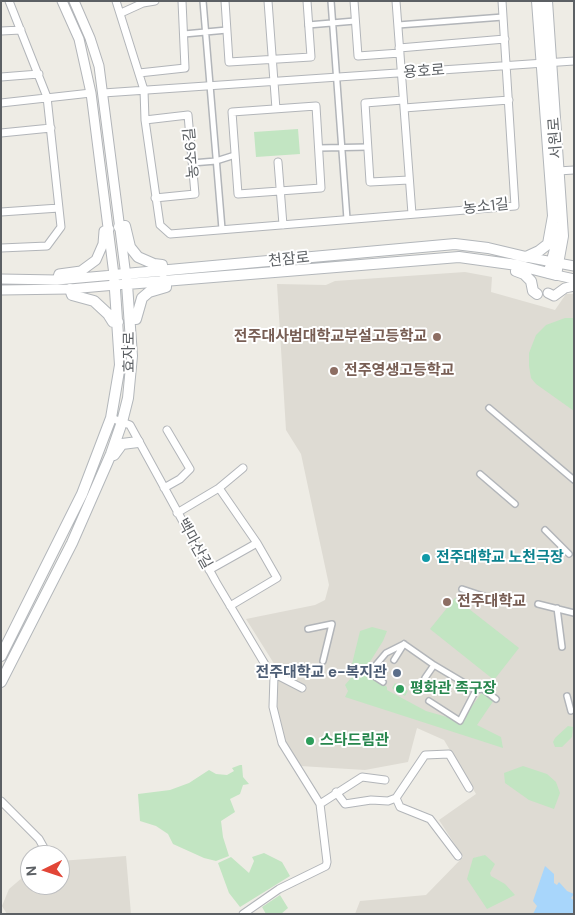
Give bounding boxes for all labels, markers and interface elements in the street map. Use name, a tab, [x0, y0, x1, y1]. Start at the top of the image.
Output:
street label: 용호로	[403, 62, 445, 82]
street label: 서원로	[546, 117, 566, 159]
street label: 농소6길	[181, 127, 203, 179]
street label: 농소1길	[462, 196, 510, 218]
street label: 천잠로	[267, 249, 311, 271]
place label: 전주대사범대학교부설고등학교	[234, 328, 427, 346]
street label: 효자로	[121, 331, 139, 373]
marker: 전주대사범대학교부설고등학교	[431, 331, 443, 343]
place label: 전주영생고등학교	[344, 362, 454, 380]
marker: 전주영생고등학교	[328, 365, 340, 377]
street label: 백마산길	[173, 515, 215, 573]
place label: 전주대학교 노천극장	[436, 549, 564, 567]
marker: 전주대학교 노천극장	[420, 552, 432, 564]
place label: 전주대학교	[457, 593, 526, 611]
marker: 전주대학교	[441, 596, 453, 608]
place label: 전주대학교 e-복지관	[255, 664, 387, 682]
marker: 전주대학교 e-복지관	[391, 667, 403, 679]
place label: 평화관 족구장	[410, 680, 496, 698]
marker: 평화관 족구장	[394, 683, 406, 695]
place label: 스타드림관	[320, 732, 389, 750]
marker: 스타드림관	[304, 735, 316, 747]
north arrow	[20, 845, 70, 895]
text: N	[22, 865, 40, 877]

